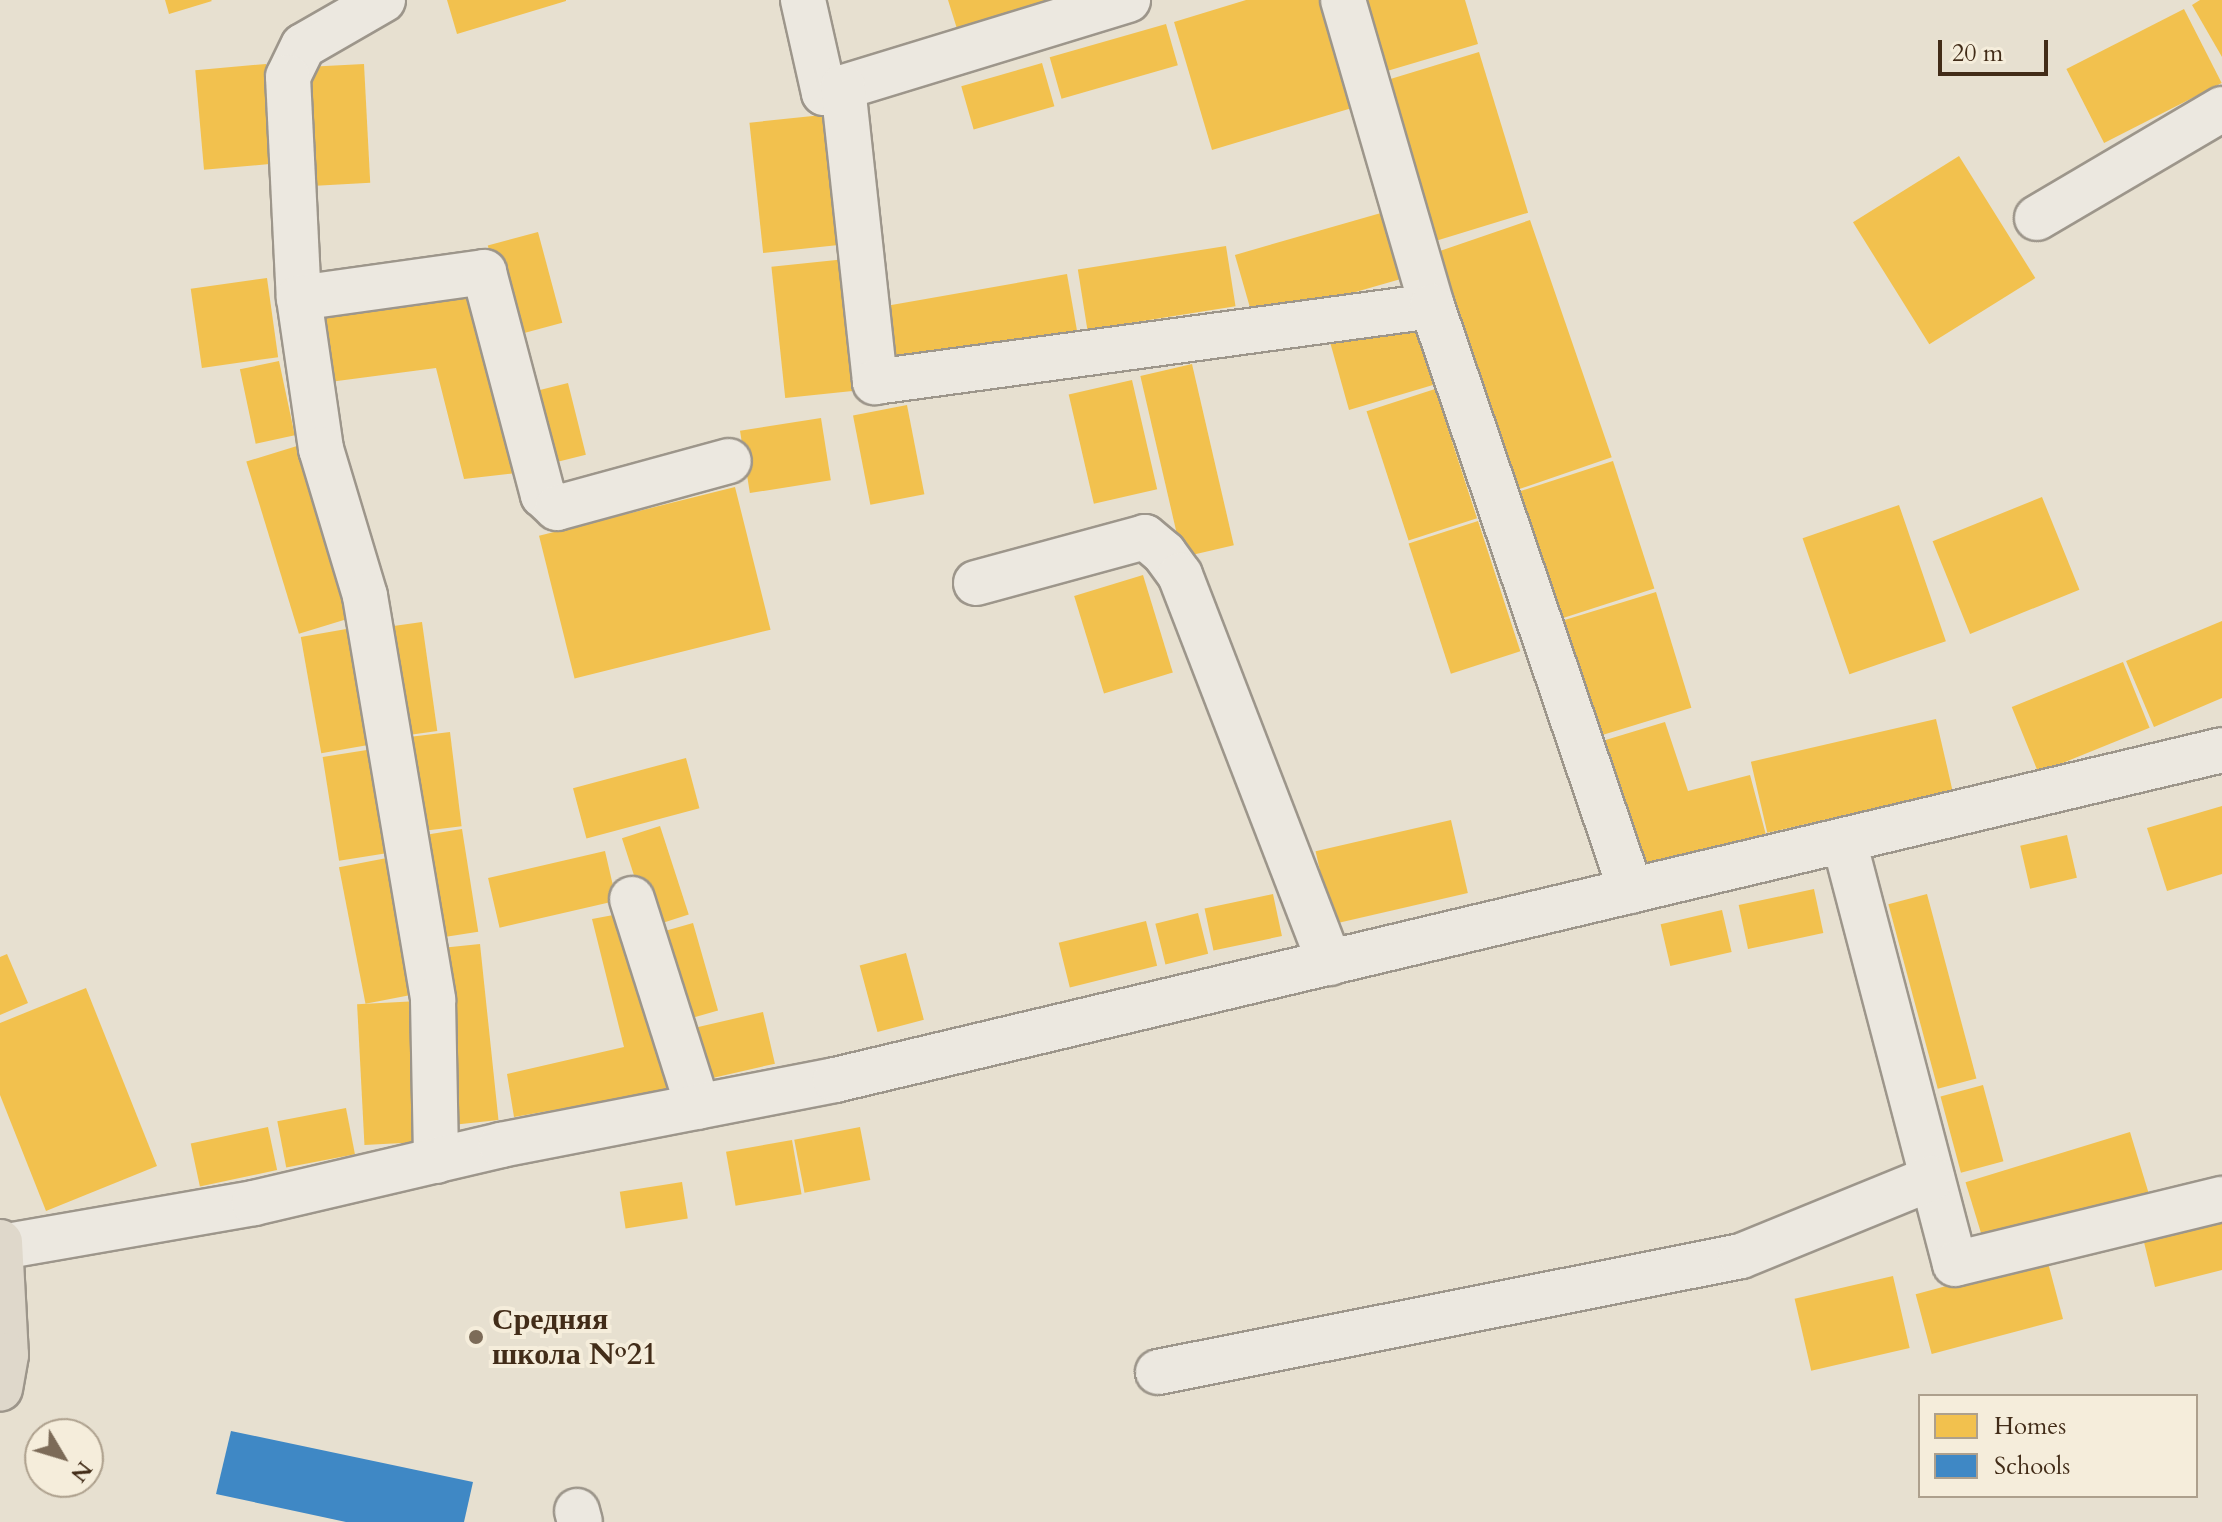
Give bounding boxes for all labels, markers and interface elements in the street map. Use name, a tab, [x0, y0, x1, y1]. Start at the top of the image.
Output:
scale bar	[1942, 24, 2052, 74]
text: 20 m	[1952, 37, 2003, 70]
place label: Средняя школа №21	[492, 1302, 657, 1372]
marker: Средняя школа №21	[467, 1328, 485, 1346]
legend	[1918, 1394, 2198, 1498]
text: Homes	[1994, 1410, 2066, 1443]
north arrow	[24, 1418, 104, 1498]
text: Schools	[1994, 1450, 2070, 1483]
text: N	[64, 1455, 99, 1488]

